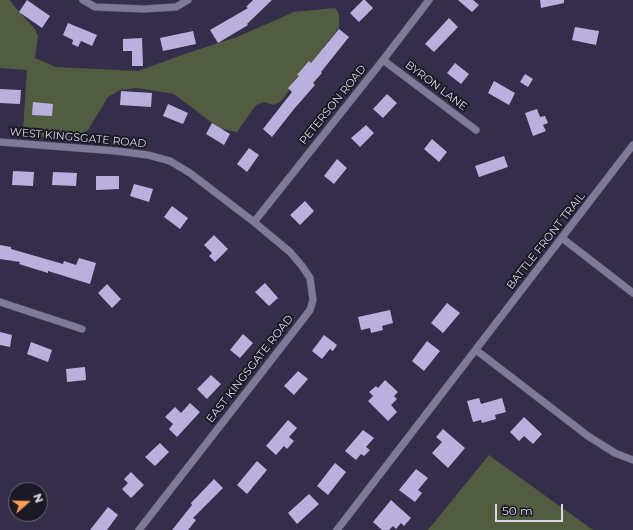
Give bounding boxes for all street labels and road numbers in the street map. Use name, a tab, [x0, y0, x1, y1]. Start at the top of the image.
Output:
street label: BYRON LANE	[402, 58, 470, 114]
street label: PETERSON ROAD	[297, 63, 369, 147]
street label: WEST KINGSGATE ROAD	[9, 125, 147, 151]
street label: BATTLE FRONT TRAIL	[504, 190, 588, 292]
street label: EAST KINGSGATE ROAD	[204, 313, 296, 425]

